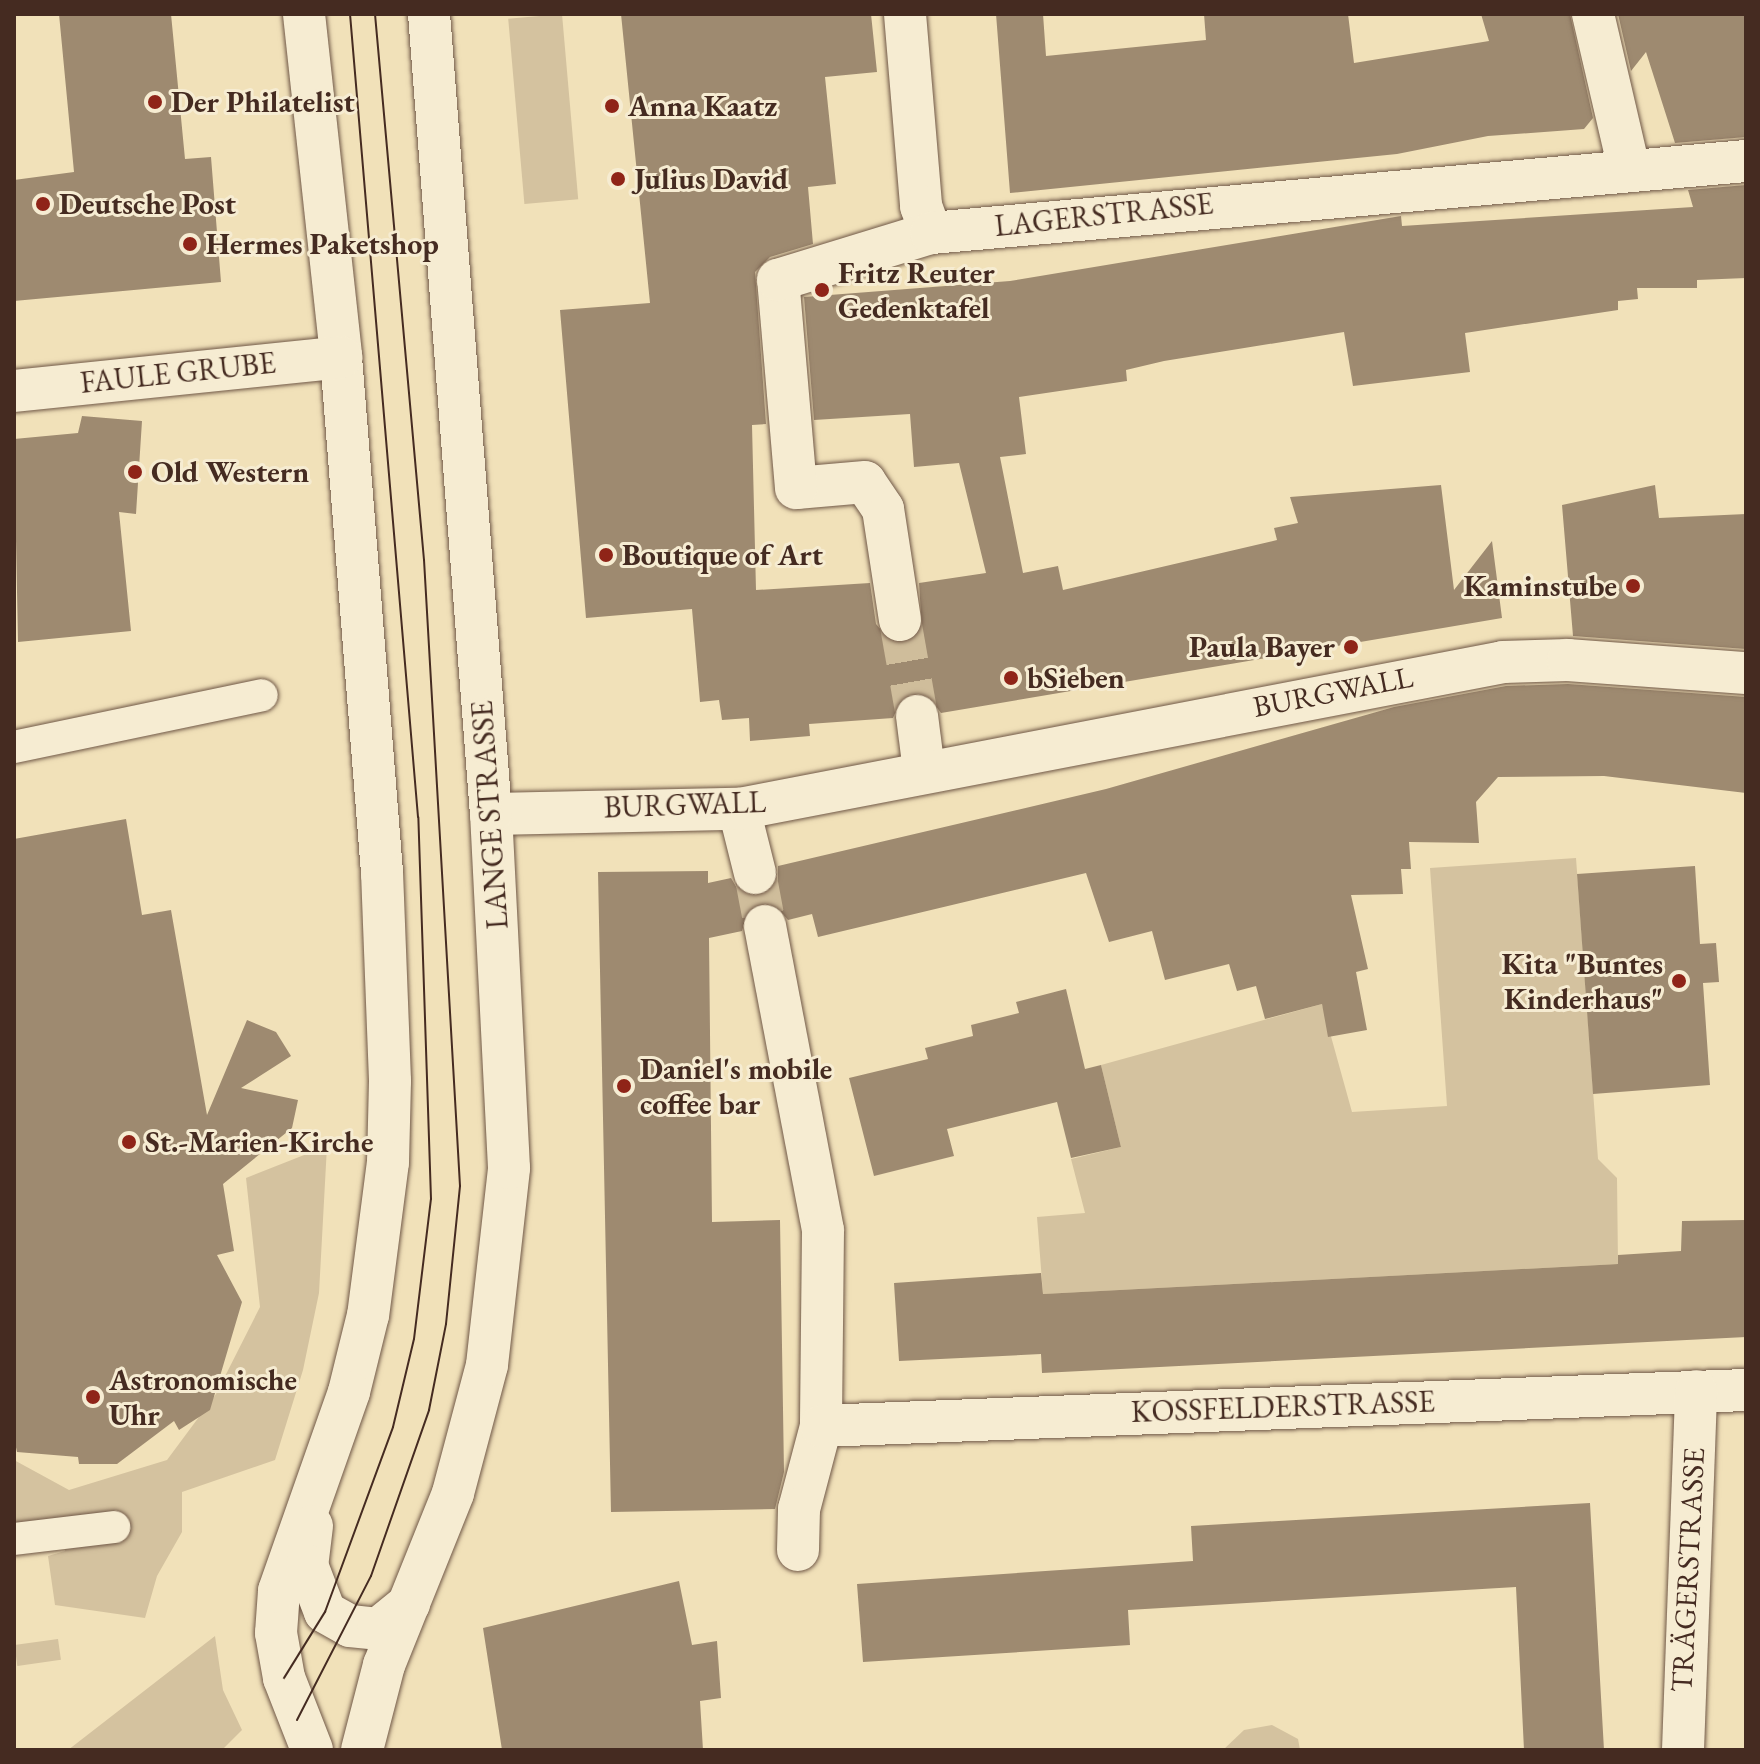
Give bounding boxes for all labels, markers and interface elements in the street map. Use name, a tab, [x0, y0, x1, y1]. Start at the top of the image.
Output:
place label: Der Philatelist	[171, 84, 355, 120]
place label: Anna Kaatz	[628, 88, 777, 124]
marker: Der Philatelist	[146, 93, 164, 111]
marker: Anna Kaatz	[603, 97, 621, 115]
place label: Julius David	[634, 161, 788, 197]
marker: Julius David	[609, 170, 627, 188]
place label: Deutsche Post	[59, 186, 236, 222]
street label: LAGERSTRASSE	[993, 186, 1215, 244]
marker: Deutsche Post	[34, 195, 52, 213]
place label: Hermes Paketshop	[206, 226, 439, 262]
marker: Hermes Paketshop	[181, 235, 199, 253]
place label: Fritz Reuter Gedenktafel	[838, 255, 995, 326]
marker: Fritz Reuter Gedenktafel	[813, 281, 831, 299]
street label: FAULE GRUBE	[78, 345, 278, 401]
place label: Old Western	[151, 454, 309, 490]
marker: Old Western	[126, 463, 144, 481]
place label: Boutique of Art	[622, 537, 823, 573]
marker: Boutique of Art	[597, 546, 615, 564]
place label: Kaminstube	[1464, 568, 1617, 604]
marker: Kaminstube	[1624, 577, 1642, 595]
place label: Paula Bayer	[1189, 629, 1335, 665]
marker: Paula Bayer	[1342, 638, 1360, 656]
street label: BURGWALL	[1250, 659, 1416, 725]
place label: bSieben	[1027, 660, 1125, 696]
marker: bSieben	[1002, 669, 1020, 687]
street label: LANGE STRASSE	[464, 699, 516, 931]
street label: BURGWALL	[603, 784, 767, 826]
place label: Kita "Buntes Kinderhaus"	[1501, 946, 1663, 1016]
marker: Kita "Buntes Kinderhaus"	[1670, 972, 1688, 990]
place label: Daniel's mobile coffee bar	[640, 1051, 832, 1122]
marker: Daniel's mobile coffee bar	[615, 1077, 633, 1095]
place label: St.-Marien-Kirche	[145, 1124, 373, 1160]
marker: St.-Marien-Kirche	[120, 1133, 138, 1151]
place label: Astronomische Uhr	[109, 1362, 297, 1432]
street label: KOSSFELDERSTRASSE	[1130, 1384, 1436, 1430]
marker: Astronomische Uhr	[84, 1388, 102, 1406]
street label: TRÄGERSTRASSE	[1664, 1447, 1712, 1693]

